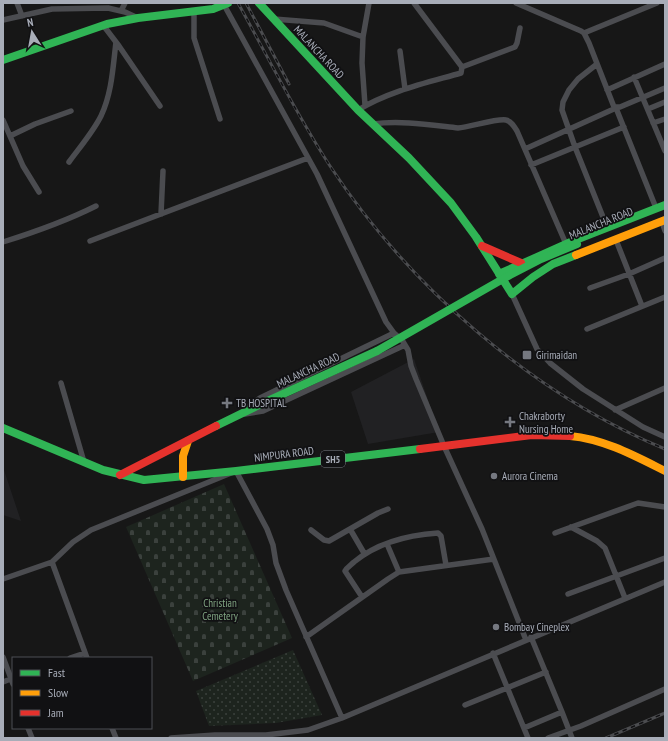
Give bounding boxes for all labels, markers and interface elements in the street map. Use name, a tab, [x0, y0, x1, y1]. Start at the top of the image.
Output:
north arrow	[12, 12, 52, 52]
text: N	[26, 15, 34, 30]
street label: MALANCHA ROAD	[291, 22, 347, 82]
street label: MALANCHA ROAD	[567, 204, 635, 242]
place label: Girimaidan	[536, 348, 577, 362]
street label: MALANCHA ROAD	[274, 349, 342, 391]
marker: Girimaidan	[521, 349, 533, 361]
place label: TB HOSPITAL	[236, 396, 287, 410]
marker: TB HOSPITAL	[221, 397, 233, 409]
place label: Chakraborty Nursing Home	[519, 409, 574, 436]
marker: Chakraborty Nursing Home	[504, 416, 516, 428]
street label: NIMPURA ROAD	[253, 443, 315, 465]
road number: SH5	[321, 451, 345, 467]
place label: Aurora Cinema	[502, 469, 558, 483]
marker: Aurora Cinema	[489, 471, 499, 481]
park label: Christian Cemetery	[202, 596, 239, 623]
place label: Bombay Cineplex	[504, 620, 570, 634]
marker: Bombay Cineplex	[491, 622, 501, 632]
legend	[12, 657, 152, 729]
text: Fast	[48, 665, 66, 680]
text: Slow	[48, 685, 69, 700]
text: Jam	[47, 705, 64, 720]

